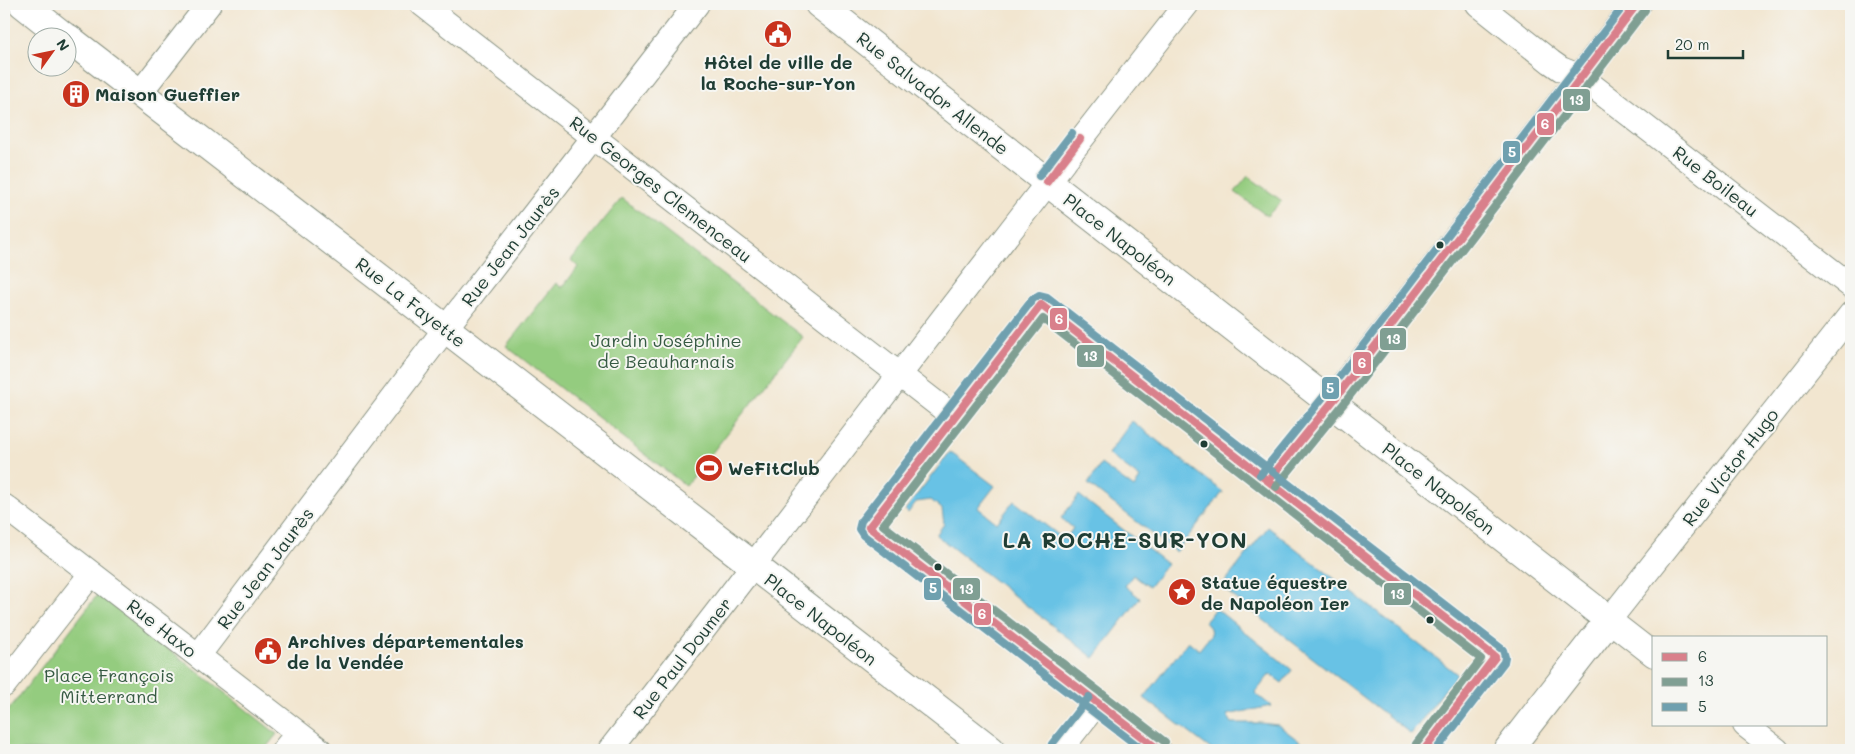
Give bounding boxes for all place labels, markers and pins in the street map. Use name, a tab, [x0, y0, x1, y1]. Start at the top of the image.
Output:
public building icon: Hôtel de ville de la Roche-sur-Yon	[763, 19, 793, 49]
place label: Hôtel de ville de la Roche-sur-Yon	[701, 50, 855, 95]
building icon: Maison Gueffier	[61, 79, 91, 109]
place label: Maison Gueffier	[95, 82, 240, 106]
unlabelled marker	[1435, 240, 1445, 250]
unlabelled marker	[1199, 439, 1209, 449]
sports icon: WeFitClub	[694, 453, 724, 483]
place label: WeFitClub	[728, 456, 820, 480]
unlabelled marker	[933, 562, 943, 572]
place label: Statue équestre de Napoléon Ier	[1201, 570, 1349, 615]
place icon: Statue équestre de Napoléon Ier	[1167, 577, 1197, 607]
unlabelled marker	[1425, 615, 1435, 625]
place label: Archives départementales de la Vendée	[287, 629, 524, 674]
public building icon: Archives départementales de la Vendée	[253, 636, 283, 666]

